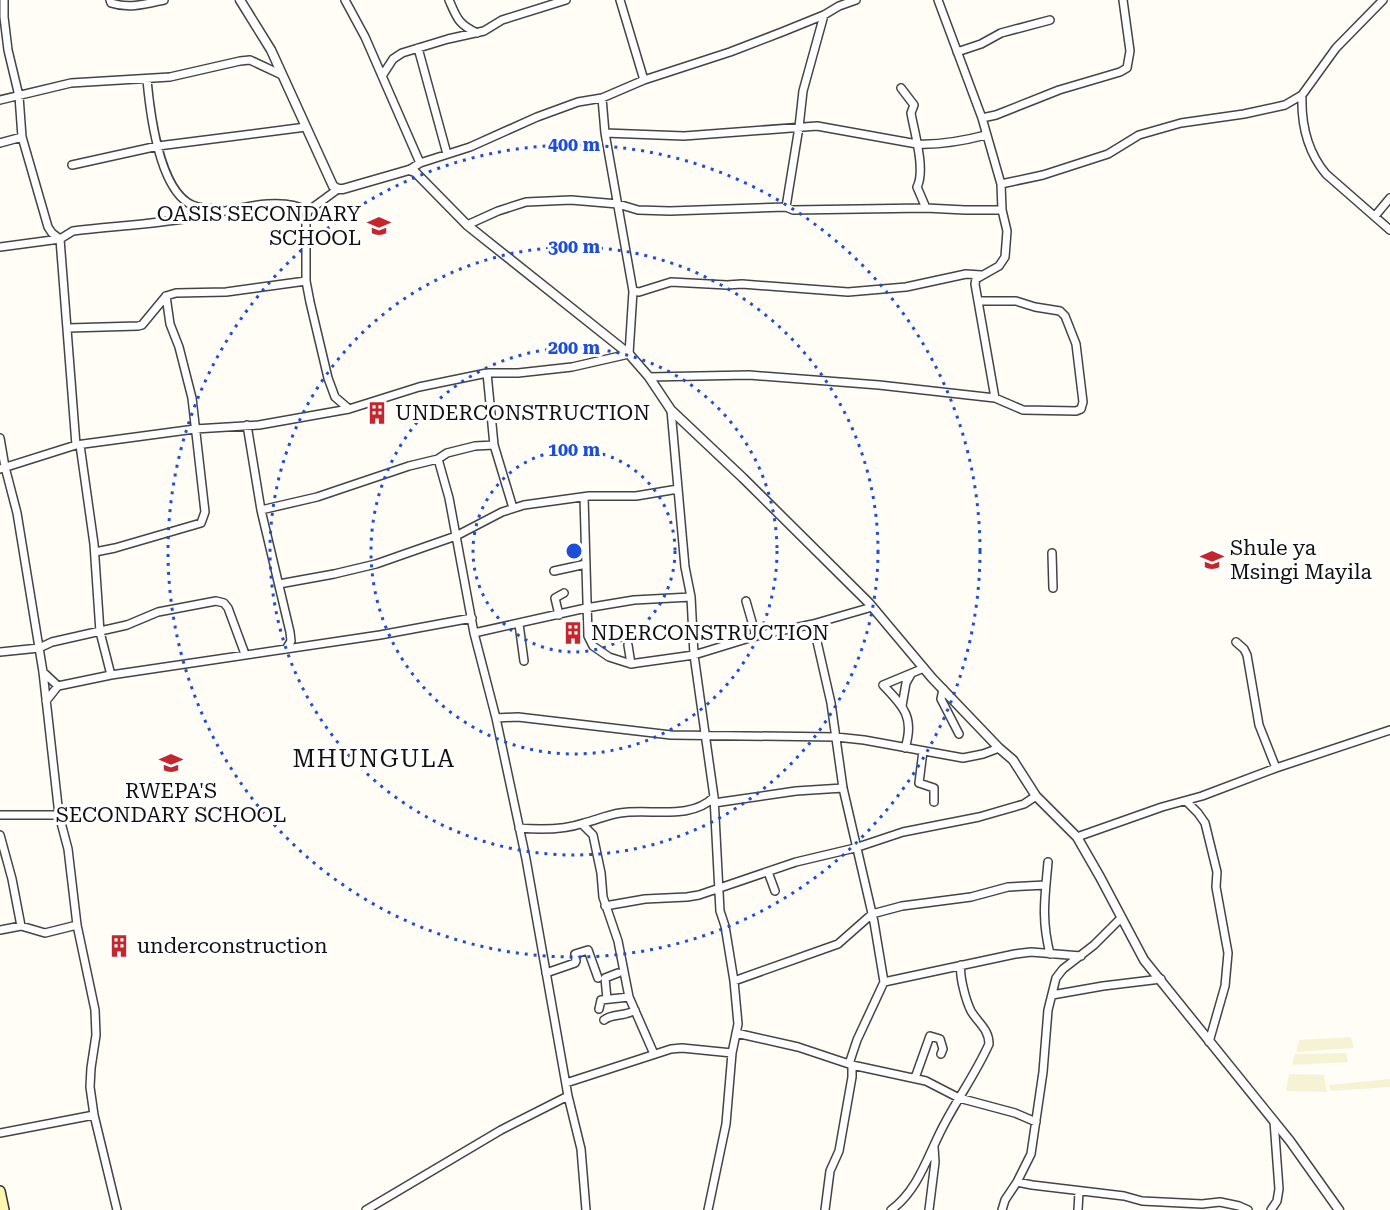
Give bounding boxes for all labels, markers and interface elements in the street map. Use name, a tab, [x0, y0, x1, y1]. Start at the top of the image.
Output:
text: 400 m	[548, 134, 601, 155]
place label: OASIS SECONDARY SCHOOL	[157, 202, 362, 250]
school or university icon: OASIS SECONDARY SCHOOL	[366, 213, 392, 239]
text: 300 m	[548, 236, 601, 257]
text: 200 m	[548, 337, 601, 358]
building icon: UNDERCONSTRUCTION	[364, 400, 390, 426]
place label: UNDERCONSTRUCTION	[395, 401, 650, 425]
text: 100 m	[548, 439, 601, 460]
place label: Shule ya Msingi Mayila	[1230, 536, 1372, 584]
centre of rings	[564, 541, 584, 561]
school or university icon: Shule ya Msingi Mayila	[1199, 547, 1225, 573]
building icon: NDERCONSTRUCTION	[560, 620, 586, 646]
place label: NDERCONSTRUCTION	[591, 621, 829, 645]
district label: MHUNGULA	[292, 745, 456, 773]
school or university icon: RWEPA'S SECONDARY SCHOOL	[158, 750, 184, 776]
place label: RWEPA'S SECONDARY SCHOOL	[56, 779, 286, 827]
building icon: underconstruction	[106, 933, 132, 959]
place label: underconstruction	[137, 934, 328, 958]

